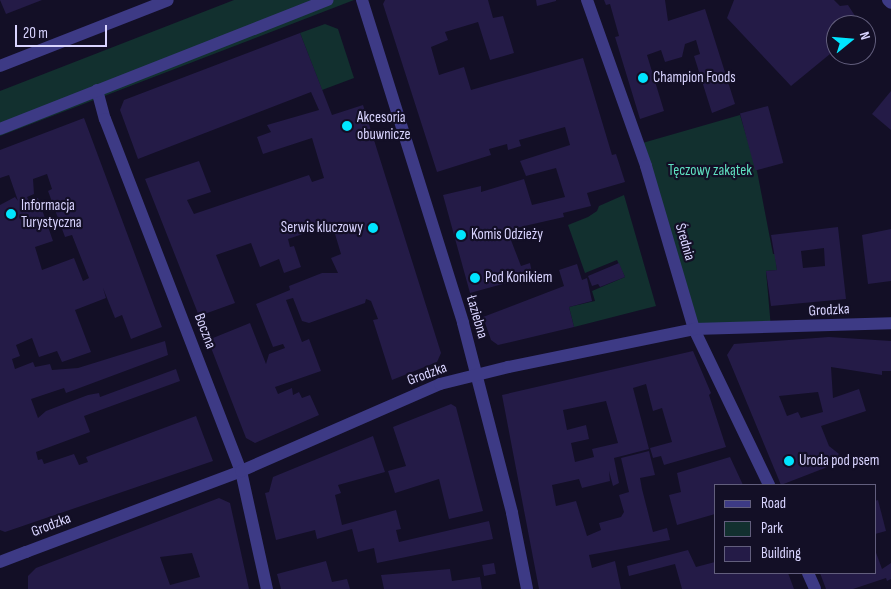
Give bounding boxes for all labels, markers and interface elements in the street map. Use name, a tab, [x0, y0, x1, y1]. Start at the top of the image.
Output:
scale bar	[18, 15, 110, 47]
north arrow	[826, 15, 876, 65]
text: 20 m	[23, 24, 48, 43]
text: N	[856, 30, 874, 42]
place label: Champion Foods	[653, 69, 736, 87]
marker: Champion Foods	[637, 72, 649, 84]
place label: Akcesoria obuwnicze	[357, 108, 410, 143]
marker: Akcesoria obuwnicze	[341, 120, 353, 132]
park label: Tęczowy zakątek	[668, 162, 752, 180]
place label: Informacja Turystyczna	[21, 196, 82, 231]
marker: Informacja Turystyczna	[5, 208, 17, 220]
place label: Serwis kluczowy	[281, 219, 363, 237]
street label: Średnia	[671, 221, 699, 263]
marker: Serwis kluczowy	[367, 222, 379, 234]
place label: Komis Odzieży	[471, 226, 543, 244]
marker: Komis Odzieży	[455, 229, 467, 241]
place label: Pod Konikiem	[485, 269, 552, 287]
marker: Pod Konikiem	[469, 272, 481, 284]
street label: Łaziebna	[462, 293, 492, 341]
street label: Grodzka	[808, 300, 850, 320]
street label: Boczna	[190, 311, 220, 351]
street label: Grodzka	[405, 359, 449, 389]
place label: Uroda pod psem	[799, 452, 879, 470]
marker: Uroda pod psem	[783, 455, 795, 467]
legend	[714, 484, 876, 574]
text: Road	[761, 494, 786, 513]
street label: Grodzka	[29, 509, 73, 541]
text: Park	[761, 519, 783, 538]
text: Building	[761, 544, 801, 563]

